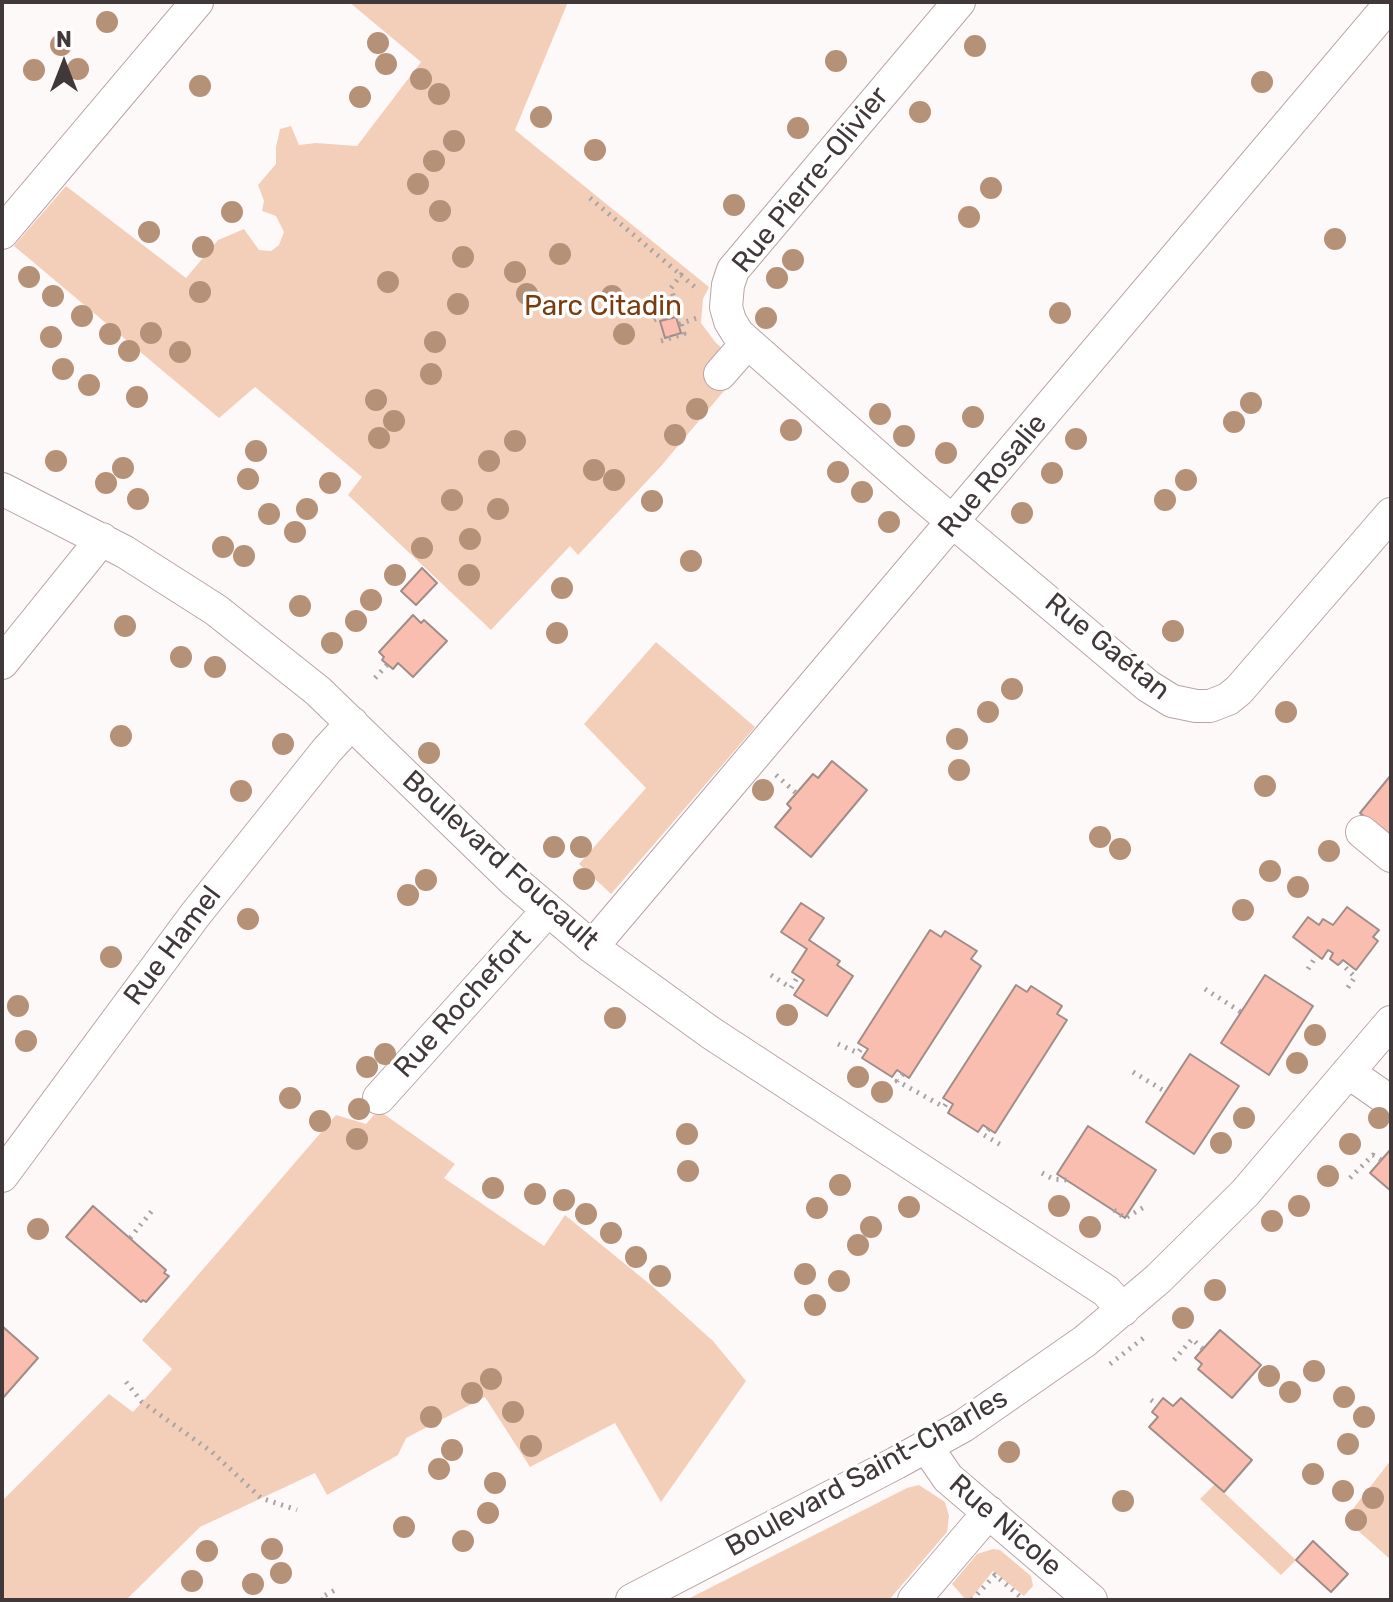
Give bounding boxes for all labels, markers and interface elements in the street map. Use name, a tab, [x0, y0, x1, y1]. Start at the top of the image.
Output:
north arrow	[24, 24, 104, 104]
text: N	[56, 26, 72, 53]
street label: Rue Pierre-Olivier	[726, 80, 896, 280]
park label: Parc Citadin	[524, 290, 682, 324]
street label: Rue Rosalie	[932, 407, 1054, 545]
street label: Rue Gaétan	[1038, 586, 1176, 708]
street label: Boulevard Foucault	[395, 764, 605, 958]
street label: Rue Hamel	[117, 880, 229, 1012]
street label: Rue Rochefort	[388, 923, 538, 1085]
street label: Boulevard Saint-Charles	[720, 1381, 1014, 1565]
street label: Rue Nicole	[942, 1468, 1068, 1584]

